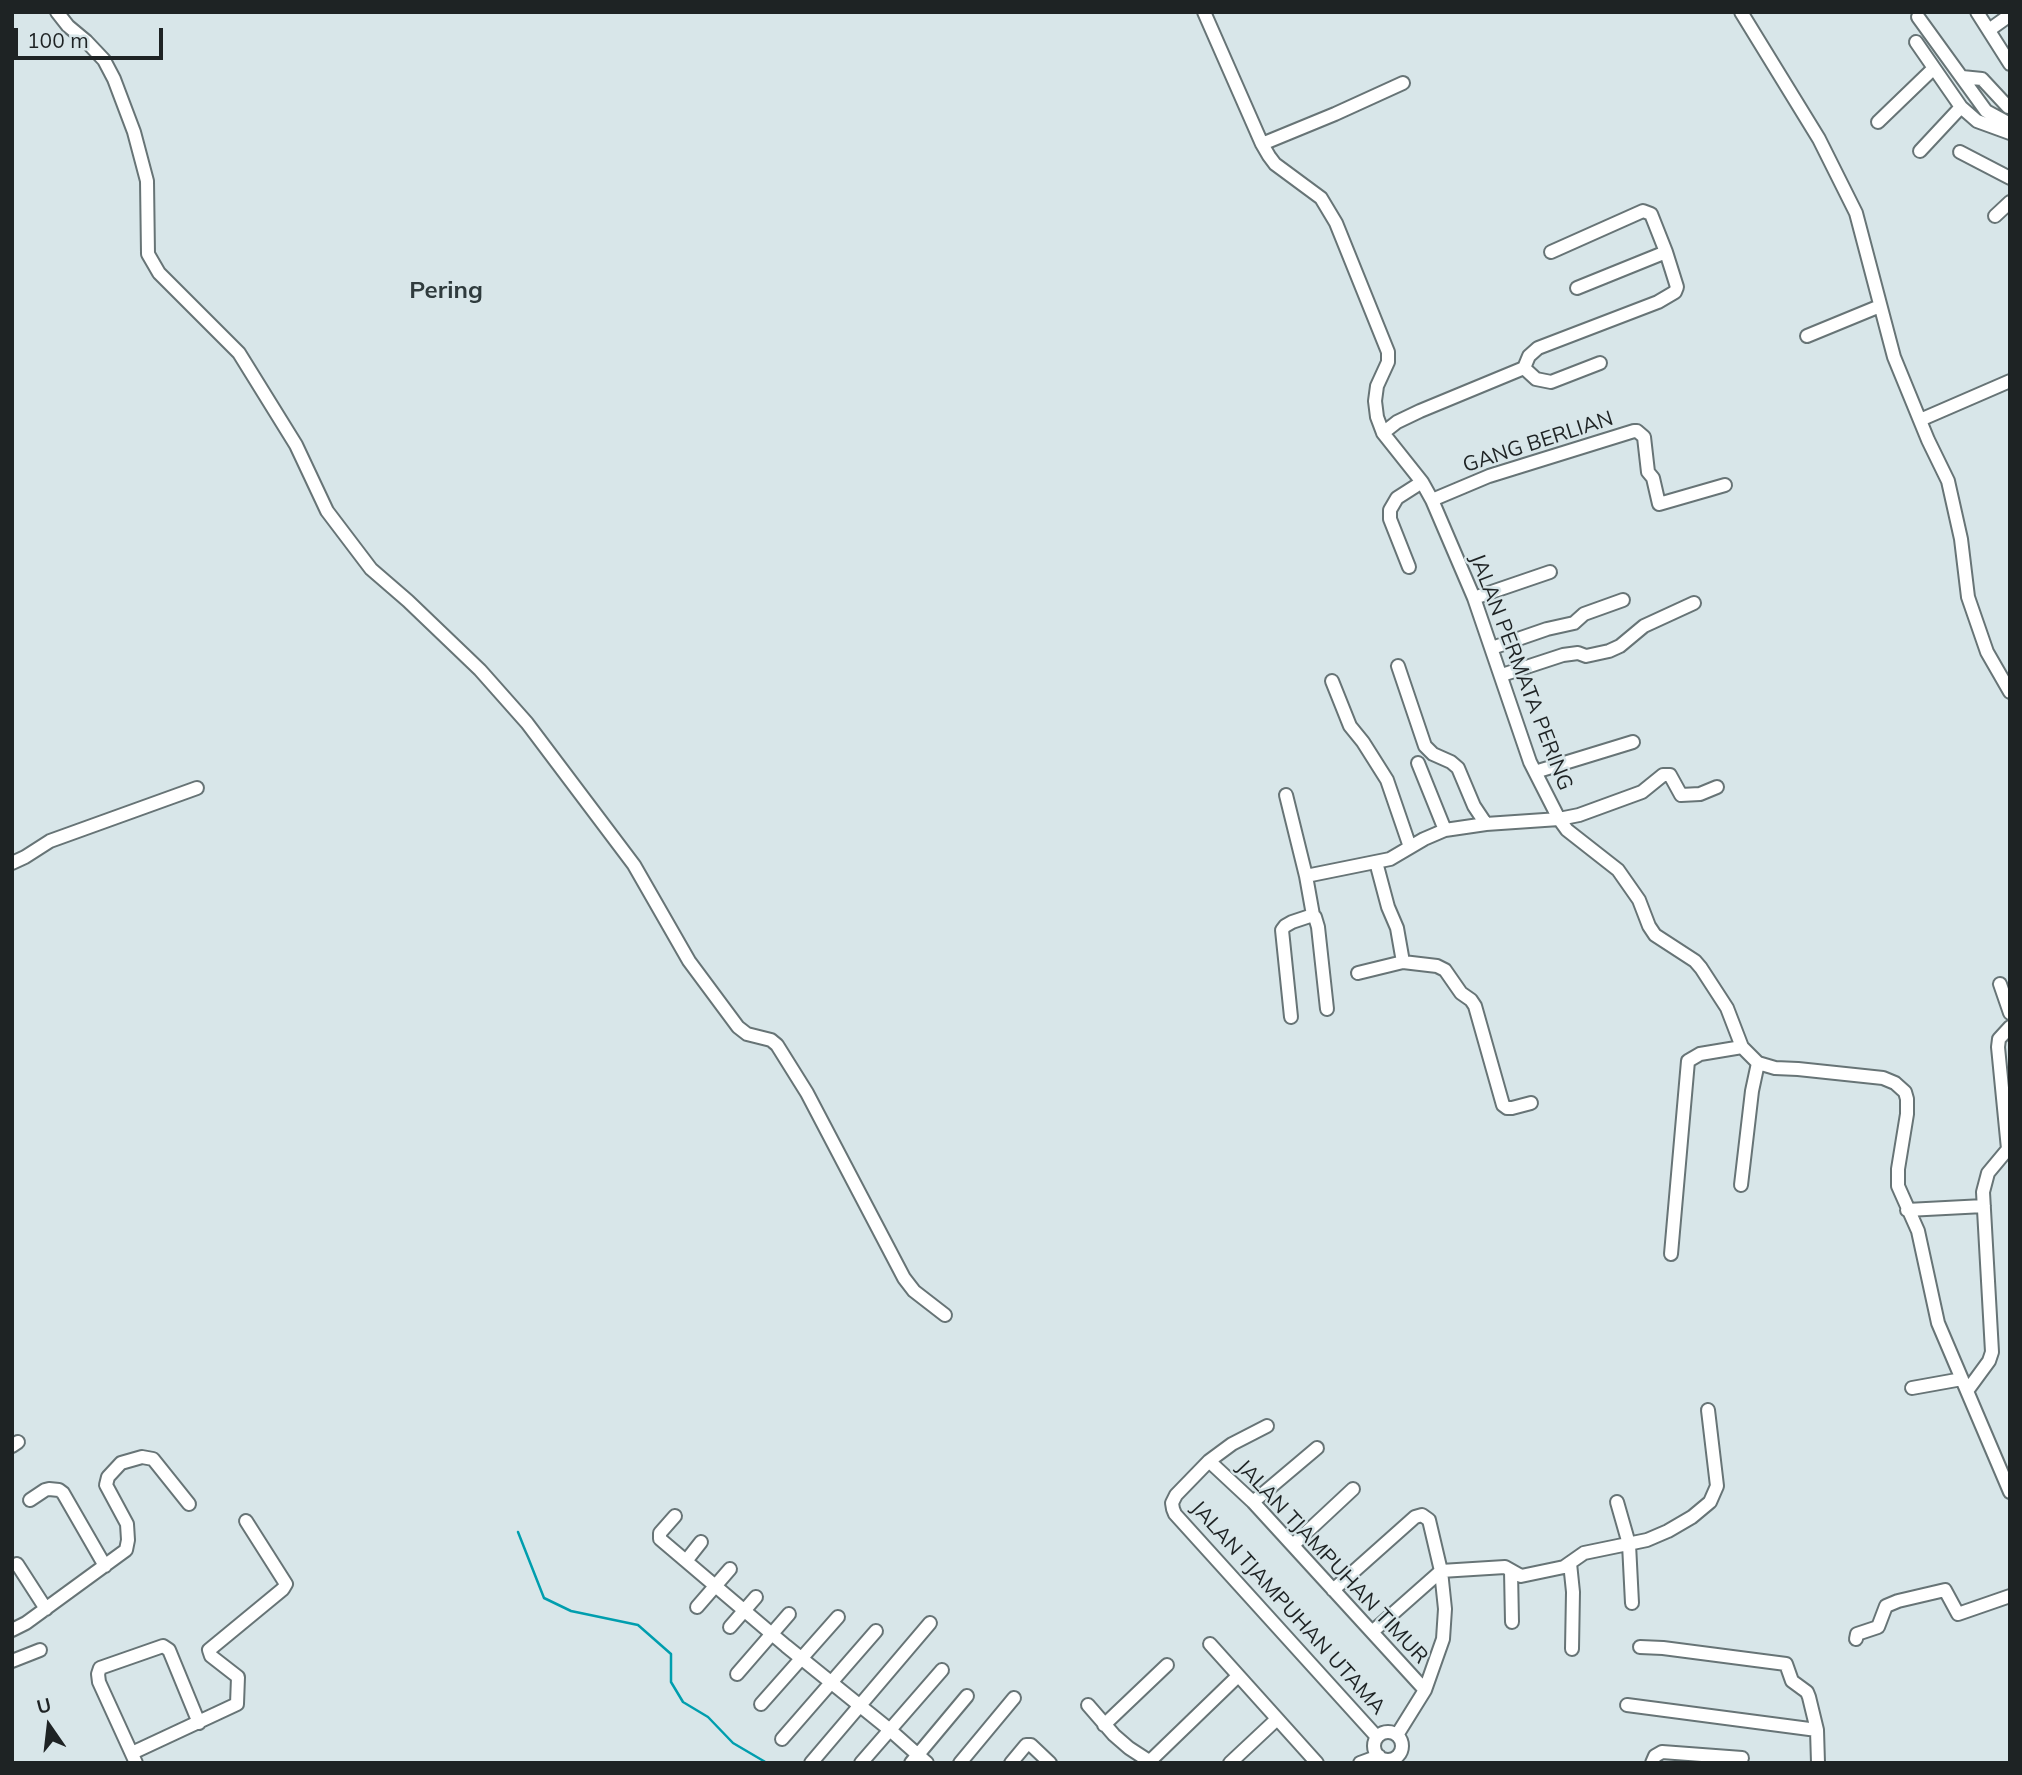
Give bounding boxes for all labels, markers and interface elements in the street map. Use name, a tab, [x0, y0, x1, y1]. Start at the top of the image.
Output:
scale bar	[18, 14, 166, 58]
text: 100 m	[27, 27, 89, 53]
district label: Pering	[409, 277, 483, 305]
street label: GANG BERLIAN	[1460, 406, 1616, 478]
street label: JALAN PERMATA PERING	[1464, 550, 1578, 794]
street label: JALAN TJAMPUHAN TIMUR	[1231, 1455, 1433, 1669]
street label: JALAN TJAMPUHAN UTAMA	[1185, 1496, 1391, 1720]
north arrow	[14, 1691, 84, 1761]
text: U	[34, 1692, 54, 1719]

